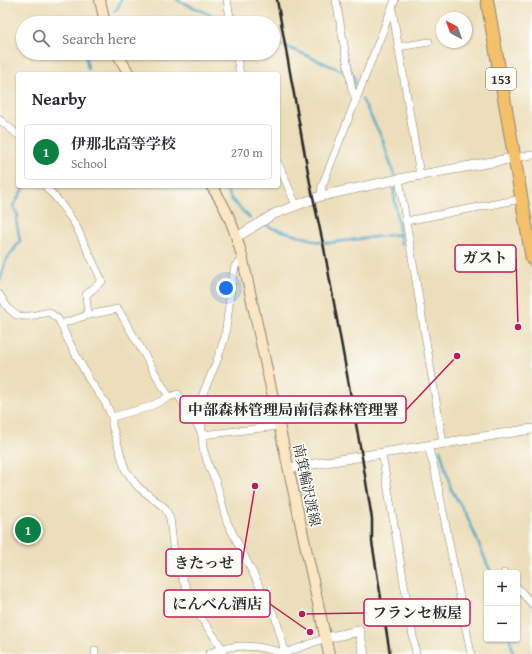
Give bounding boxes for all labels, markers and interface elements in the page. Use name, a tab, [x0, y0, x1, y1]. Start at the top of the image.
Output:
north arrow	[436, 12, 472, 48]
search box	[16, 16, 280, 60]
icon: search	[30, 27, 52, 49]
text: Search here	[62, 28, 136, 49]
road number: 153	[486, 68, 516, 90]
text: Nearby	[32, 86, 86, 111]
text: 伊那北高等学校	[71, 133, 176, 154]
text: 1	[43, 143, 49, 162]
text: 270 m	[231, 143, 263, 162]
text: School	[71, 154, 107, 173]
callout: ガスト	[455, 245, 516, 272]
text: ガスト	[462, 247, 508, 268]
your location	[216, 278, 236, 298]
callout: 中部森林管理局南信森林管理署	[180, 396, 406, 423]
text: 中部森林管理局南信森林管理署	[188, 399, 398, 420]
street label: 南箕輪沢渡線	[288, 442, 326, 528]
pin: 1	[15, 515, 41, 545]
callout: きたっせ	[166, 549, 242, 576]
text: きたっせ	[174, 552, 234, 573]
map controls	[484, 570, 520, 642]
button: +	[484, 570, 520, 606]
callout: にんべん酒店	[164, 590, 270, 617]
text: にんべん酒店	[172, 593, 262, 614]
callout: フランセ板屋	[364, 599, 470, 626]
text: フランセ板屋	[372, 602, 462, 623]
button: −	[484, 606, 520, 642]

